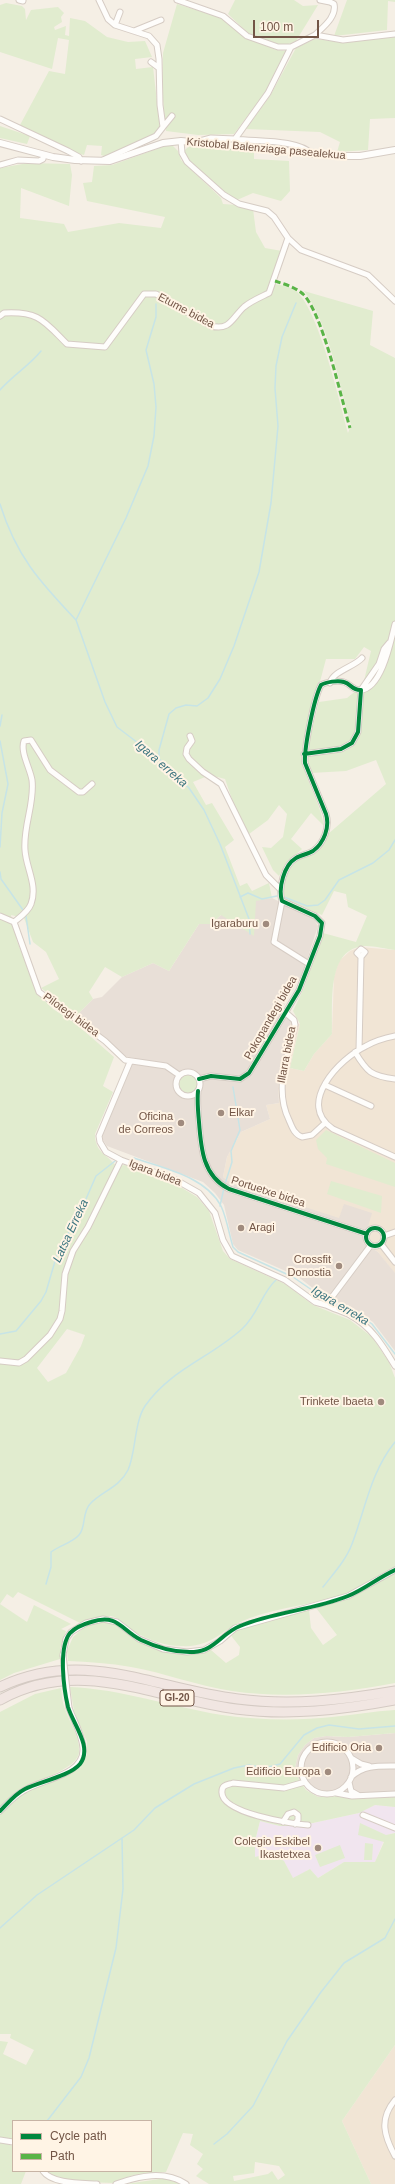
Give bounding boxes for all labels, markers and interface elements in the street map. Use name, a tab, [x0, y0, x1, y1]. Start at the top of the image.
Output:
scale bar	[255, 12, 321, 38]
text: 100 m	[260, 20, 293, 34]
street label: Kristobal Balenziaga pasealekua	[186, 135, 346, 163]
street label: Etume bidea	[156, 291, 216, 331]
water label: Igara erreka	[132, 737, 190, 791]
place label: Igaraburu	[211, 917, 258, 931]
marker: Igaraburu	[261, 919, 271, 929]
street label: Pokopandegi bidea	[242, 974, 300, 1062]
street label: Pilotegi bidea	[40, 990, 102, 1040]
street label: Illarra bidea	[275, 1026, 299, 1084]
place label: Elkar	[229, 1106, 254, 1120]
marker: Elkar	[216, 1108, 226, 1118]
place label: Oficina de Correos	[119, 1110, 173, 1136]
marker: Oficina de Correos	[176, 1118, 186, 1128]
street label: Igara bidea	[127, 1157, 183, 1189]
street label: Portuetxe bidea	[229, 1174, 307, 1210]
water label: Latsa Erreka	[50, 1197, 92, 1265]
place label: Aragi	[249, 1221, 275, 1235]
marker: Aragi	[236, 1223, 246, 1233]
place label: Crossfit Donostia	[288, 1253, 331, 1279]
marker: Crossfit Donostia	[334, 1261, 344, 1271]
water label: Igara erreka	[309, 1283, 371, 1329]
place label: Trinkete Ibaeta	[300, 1395, 373, 1409]
marker: Trinkete Ibaeta	[376, 1397, 386, 1407]
road number: GI-20	[160, 1690, 194, 1706]
place label: Edificio Oria	[312, 1741, 371, 1755]
marker: Edificio Oria	[374, 1743, 384, 1753]
place label: Edificio Europa	[246, 1765, 320, 1779]
marker: Edificio Europa	[323, 1767, 333, 1777]
place label: Colegio Eskibel Ikastetxea	[234, 1835, 310, 1861]
marker: Colegio Eskibel Ikastetxea	[313, 1843, 323, 1853]
legend	[12, 2120, 152, 2172]
text: Cycle path	[50, 2129, 107, 2143]
text: Path	[50, 2149, 75, 2163]

